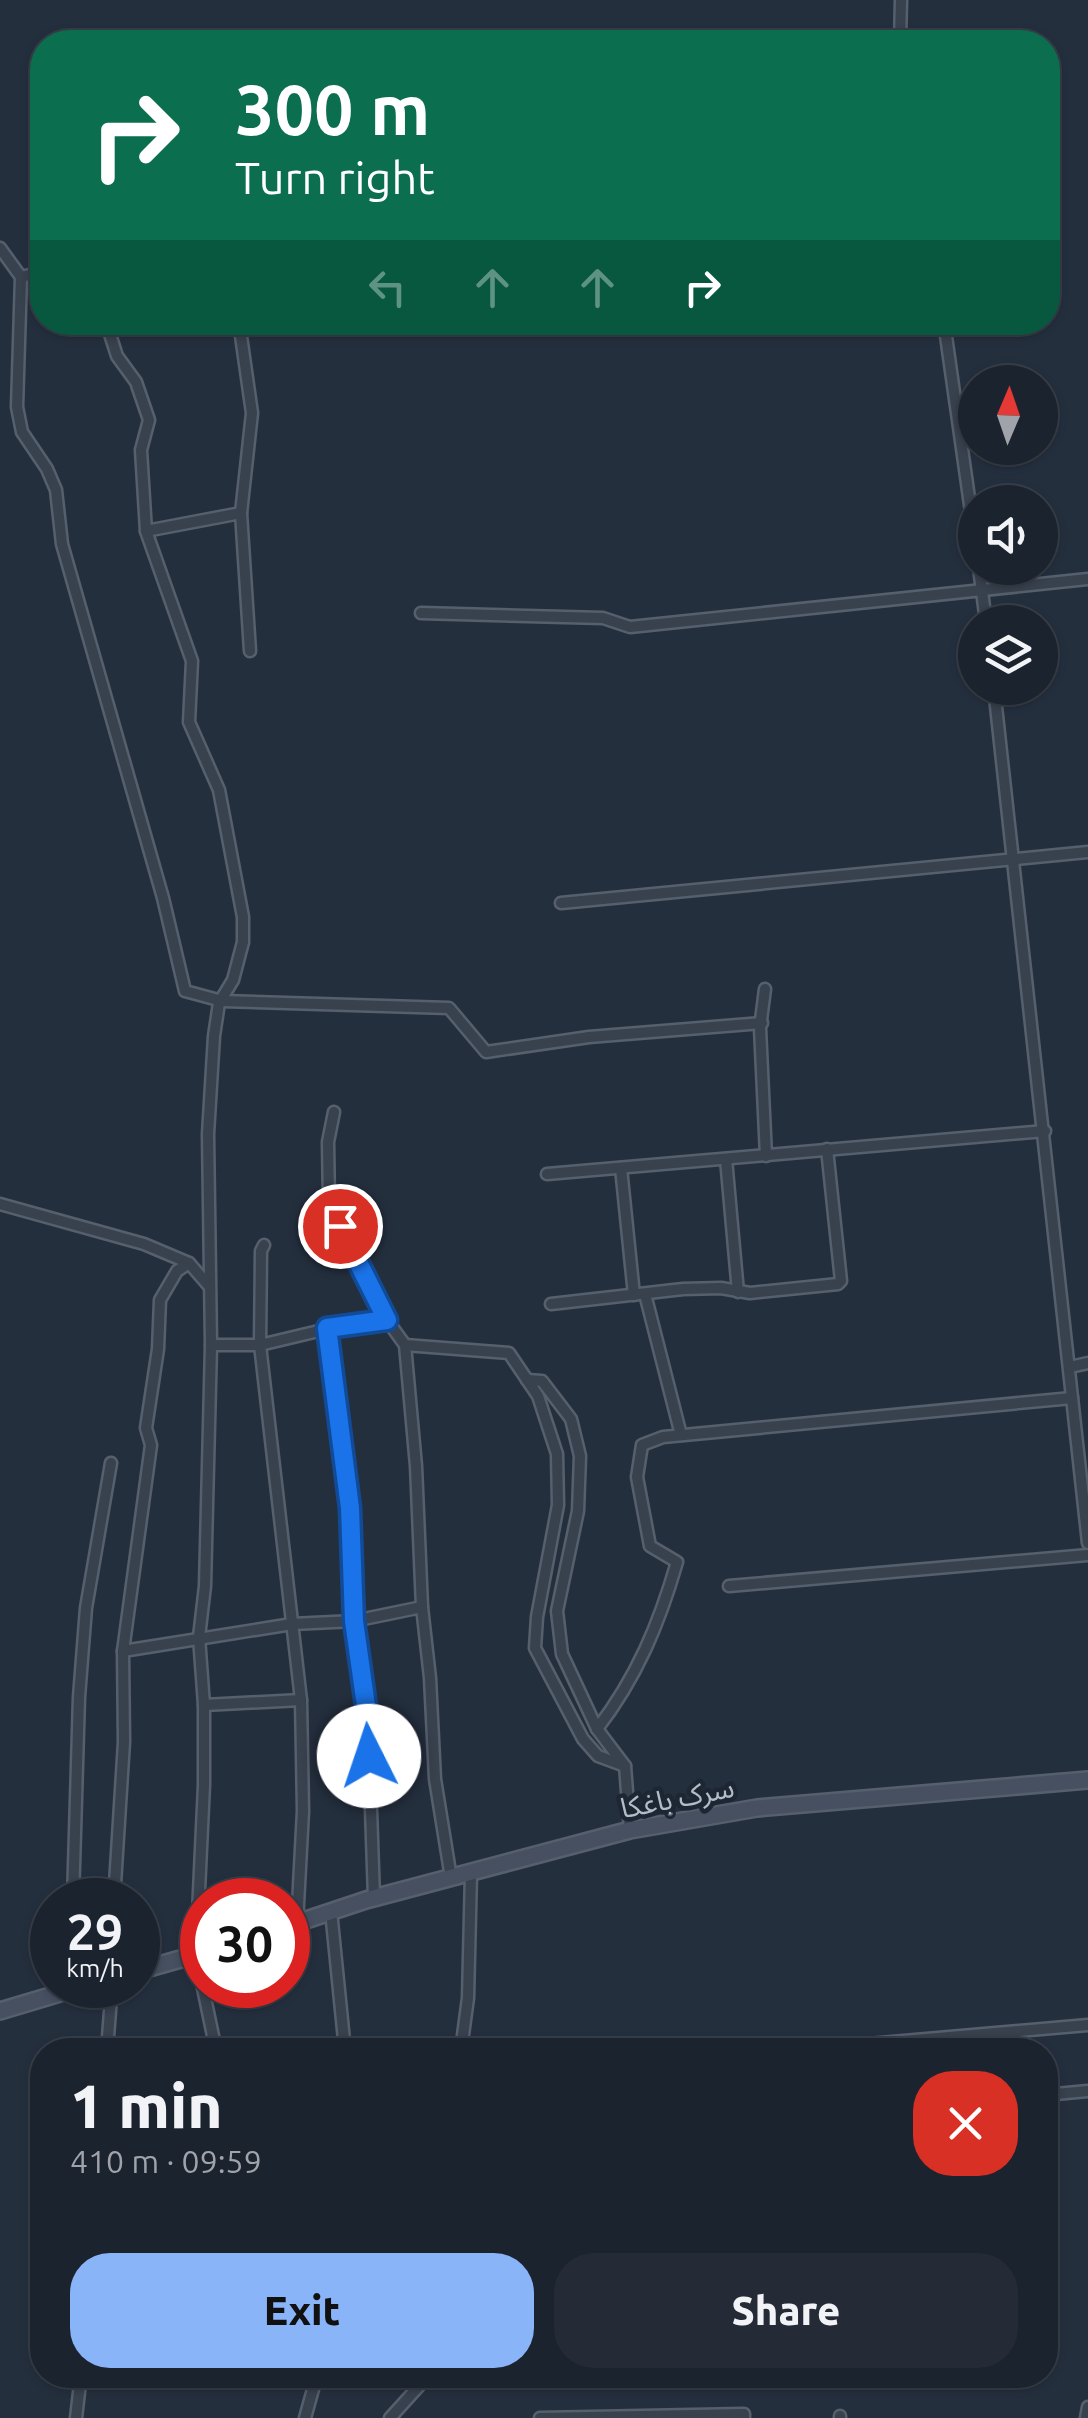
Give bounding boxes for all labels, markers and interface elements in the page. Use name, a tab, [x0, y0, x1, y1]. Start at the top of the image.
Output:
icon: right	[70, 70, 200, 200]
text: 300 m	[235, 70, 430, 148]
text: Turn right	[235, 152, 435, 203]
icon: left	[360, 260, 415, 315]
icon: ahead	[465, 260, 520, 315]
icon: ahead	[570, 260, 625, 315]
icon: right	[675, 260, 730, 315]
north arrow	[958, 365, 1058, 465]
map controls	[958, 365, 1058, 705]
button: sound	[958, 485, 1058, 585]
button: layers	[958, 605, 1058, 705]
pin	[298, 1184, 383, 1269]
icon: arrive	[313, 1199, 368, 1254]
position arrow	[317, 1704, 421, 1808]
street label: سرک باغکا	[618, 1771, 737, 1825]
speed limit sign: 30	[180, 1878, 310, 2008]
text: 29	[67, 1903, 123, 1959]
text: km/h	[66, 1954, 124, 1982]
button: close	[913, 2071, 1018, 2176]
text: 1 min	[70, 2072, 223, 2139]
text: 410 m · 09:59	[70, 2143, 262, 2179]
button: Exit	[70, 2253, 534, 2368]
button: Share	[554, 2253, 1018, 2368]

